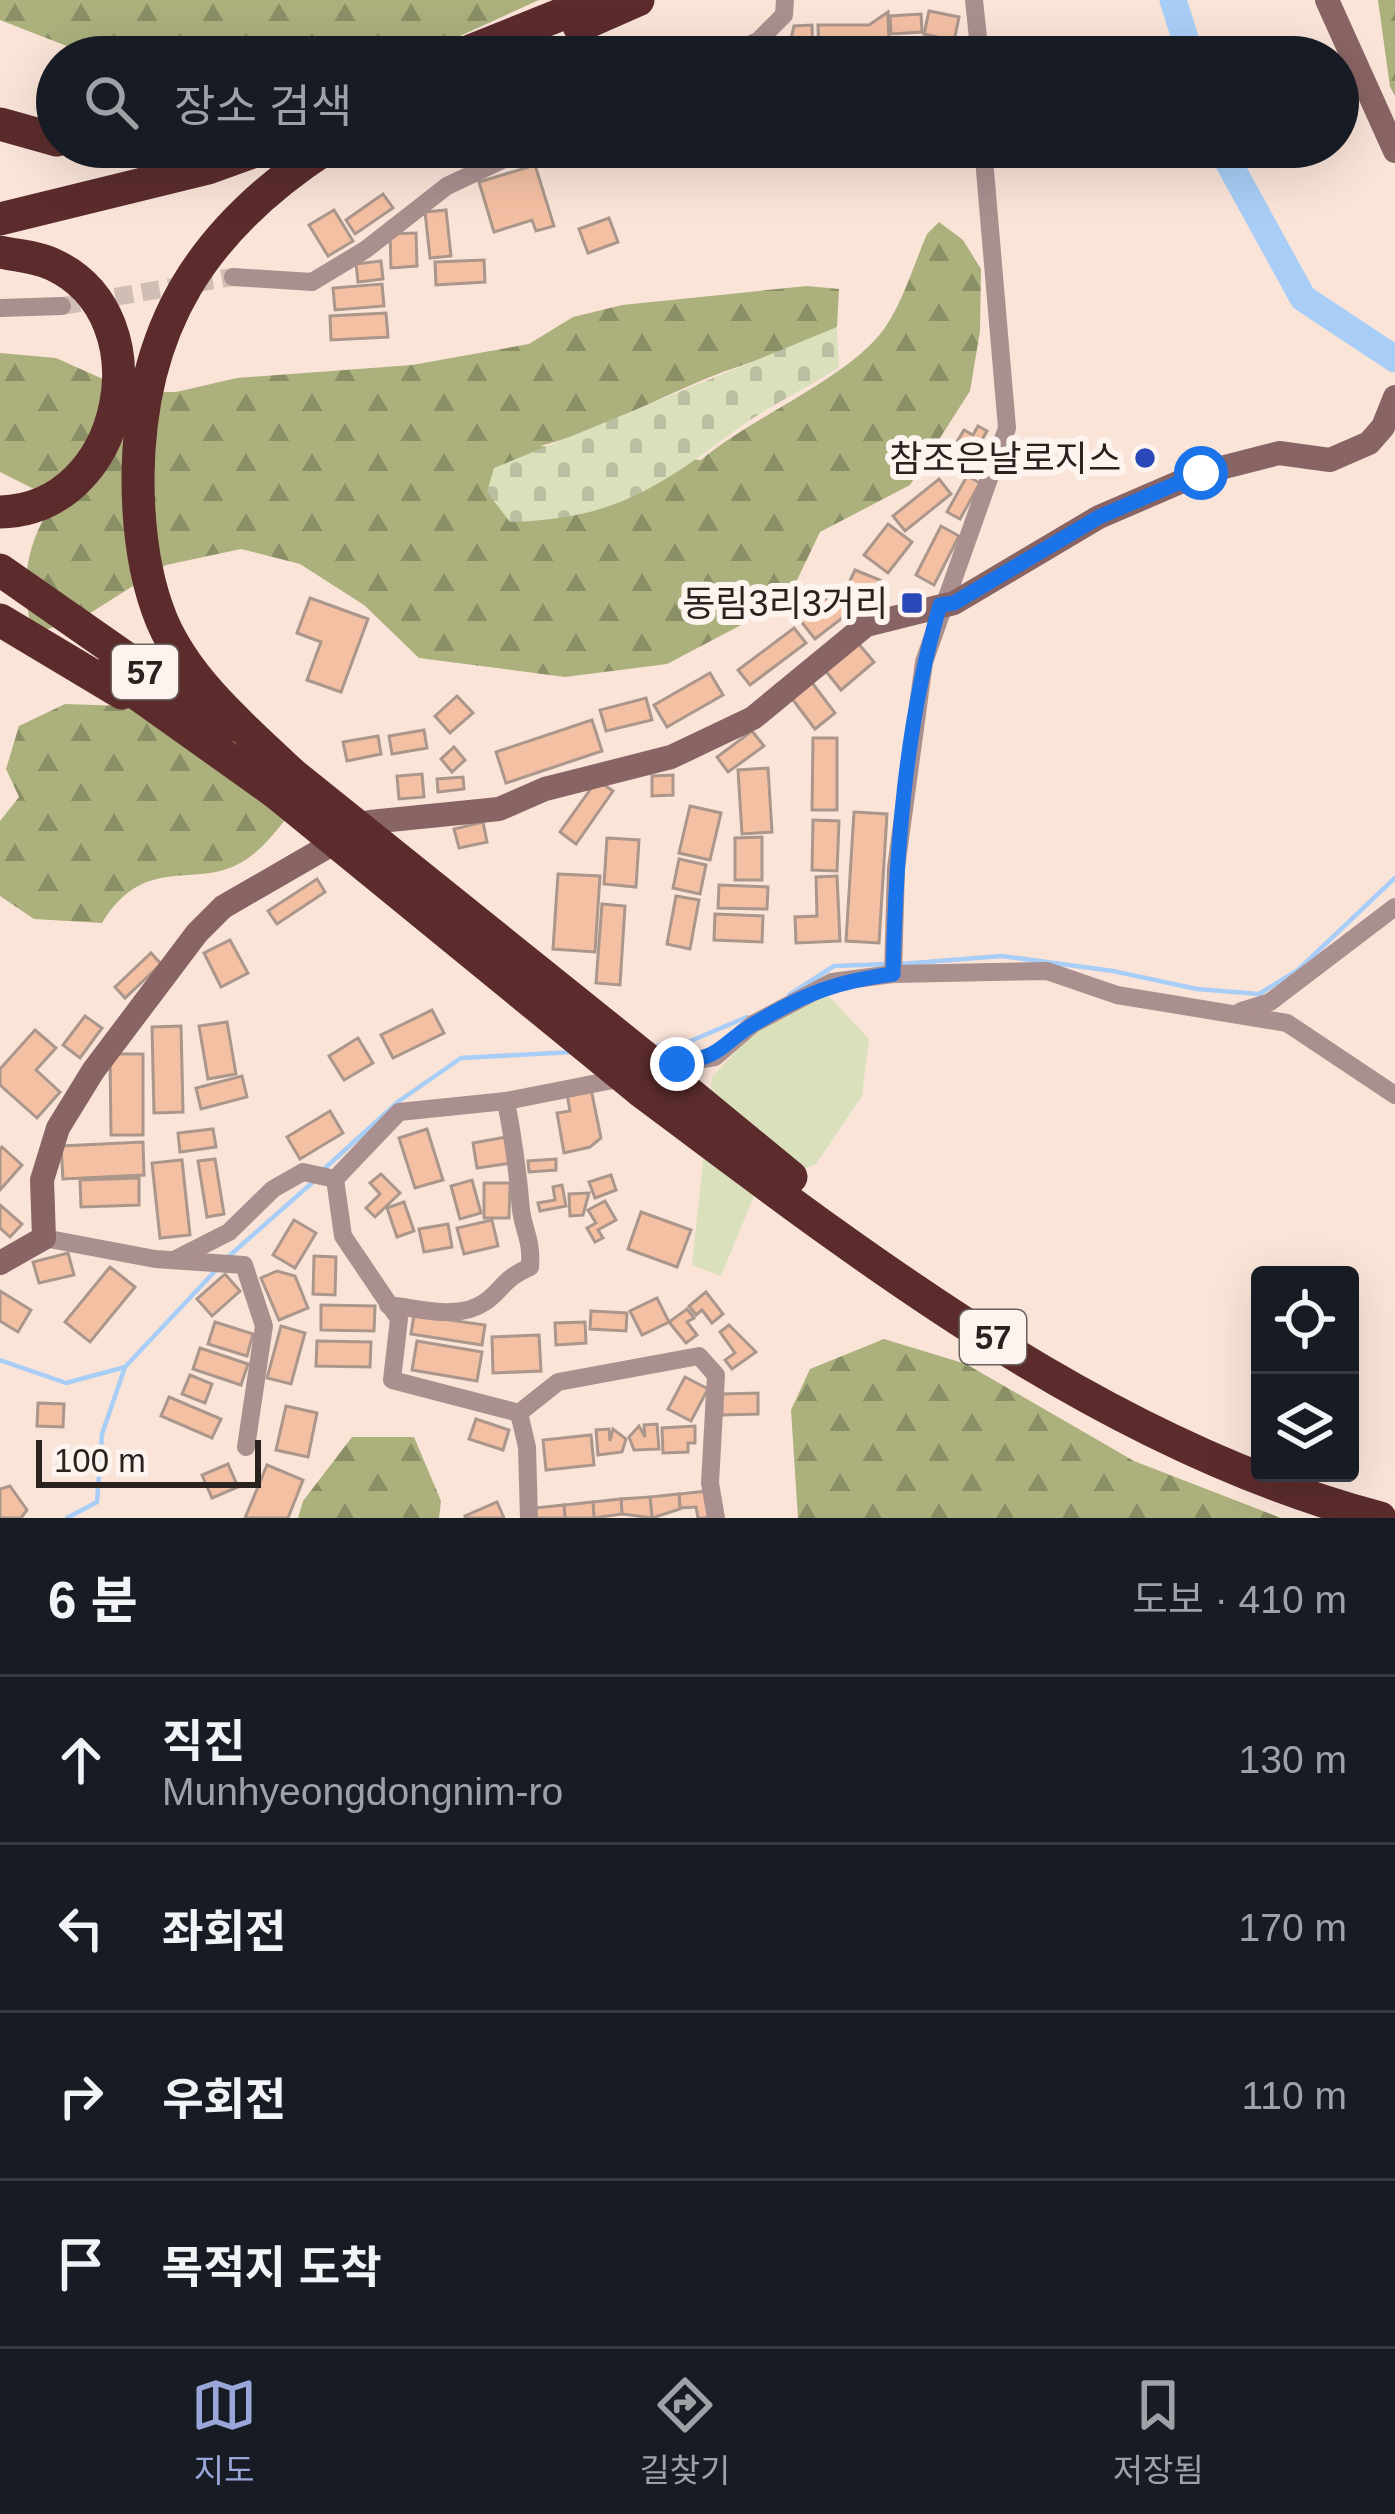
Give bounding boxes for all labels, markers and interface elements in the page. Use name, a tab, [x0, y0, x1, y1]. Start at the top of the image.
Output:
search box	[36, 36, 1359, 168]
icon: search	[78, 69, 144, 135]
text: 장소 검색	[174, 81, 352, 132]
place label: 참조은날로지스	[889, 438, 1121, 479]
marker: 참조은날로지스	[1132, 445, 1158, 471]
route start	[1174, 446, 1228, 500]
place label: 동림3리3거리	[682, 583, 888, 624]
marker: 동림3리3거리	[899, 590, 925, 616]
road number: 57	[112, 645, 178, 699]
route end	[650, 1037, 704, 1091]
map controls	[1251, 1266, 1359, 1482]
button: locate	[1251, 1266, 1359, 1374]
road number: 57	[960, 1310, 1026, 1364]
button: layers	[1251, 1374, 1359, 1482]
scale bar	[36, 1434, 261, 1487]
text: 100 m	[54, 1442, 146, 1479]
text: 6 분	[48, 1572, 137, 1629]
text: 도보 · 410 m	[1132, 1578, 1347, 1621]
text: 직진	[162, 1716, 245, 1767]
icon: ahead	[48, 1727, 114, 1793]
text: 130 m	[1239, 1738, 1347, 1781]
text: Munhyeongdongnim-ro	[162, 1770, 563, 1813]
icon: left	[48, 1895, 114, 1961]
text: 좌회전	[162, 1906, 286, 1957]
text: 170 m	[1239, 1906, 1347, 1949]
icon: right	[48, 2063, 114, 2129]
text: 우회전	[162, 2074, 286, 2125]
text: 110 m	[1242, 2074, 1347, 2117]
icon: arrive	[48, 2231, 114, 2297]
text: 목적지 도착	[162, 2242, 382, 2293]
tab: 지도	[191, 2372, 257, 2492]
tab: 길찾기	[639, 2372, 730, 2492]
tab: 저장됨	[1113, 2372, 1204, 2492]

